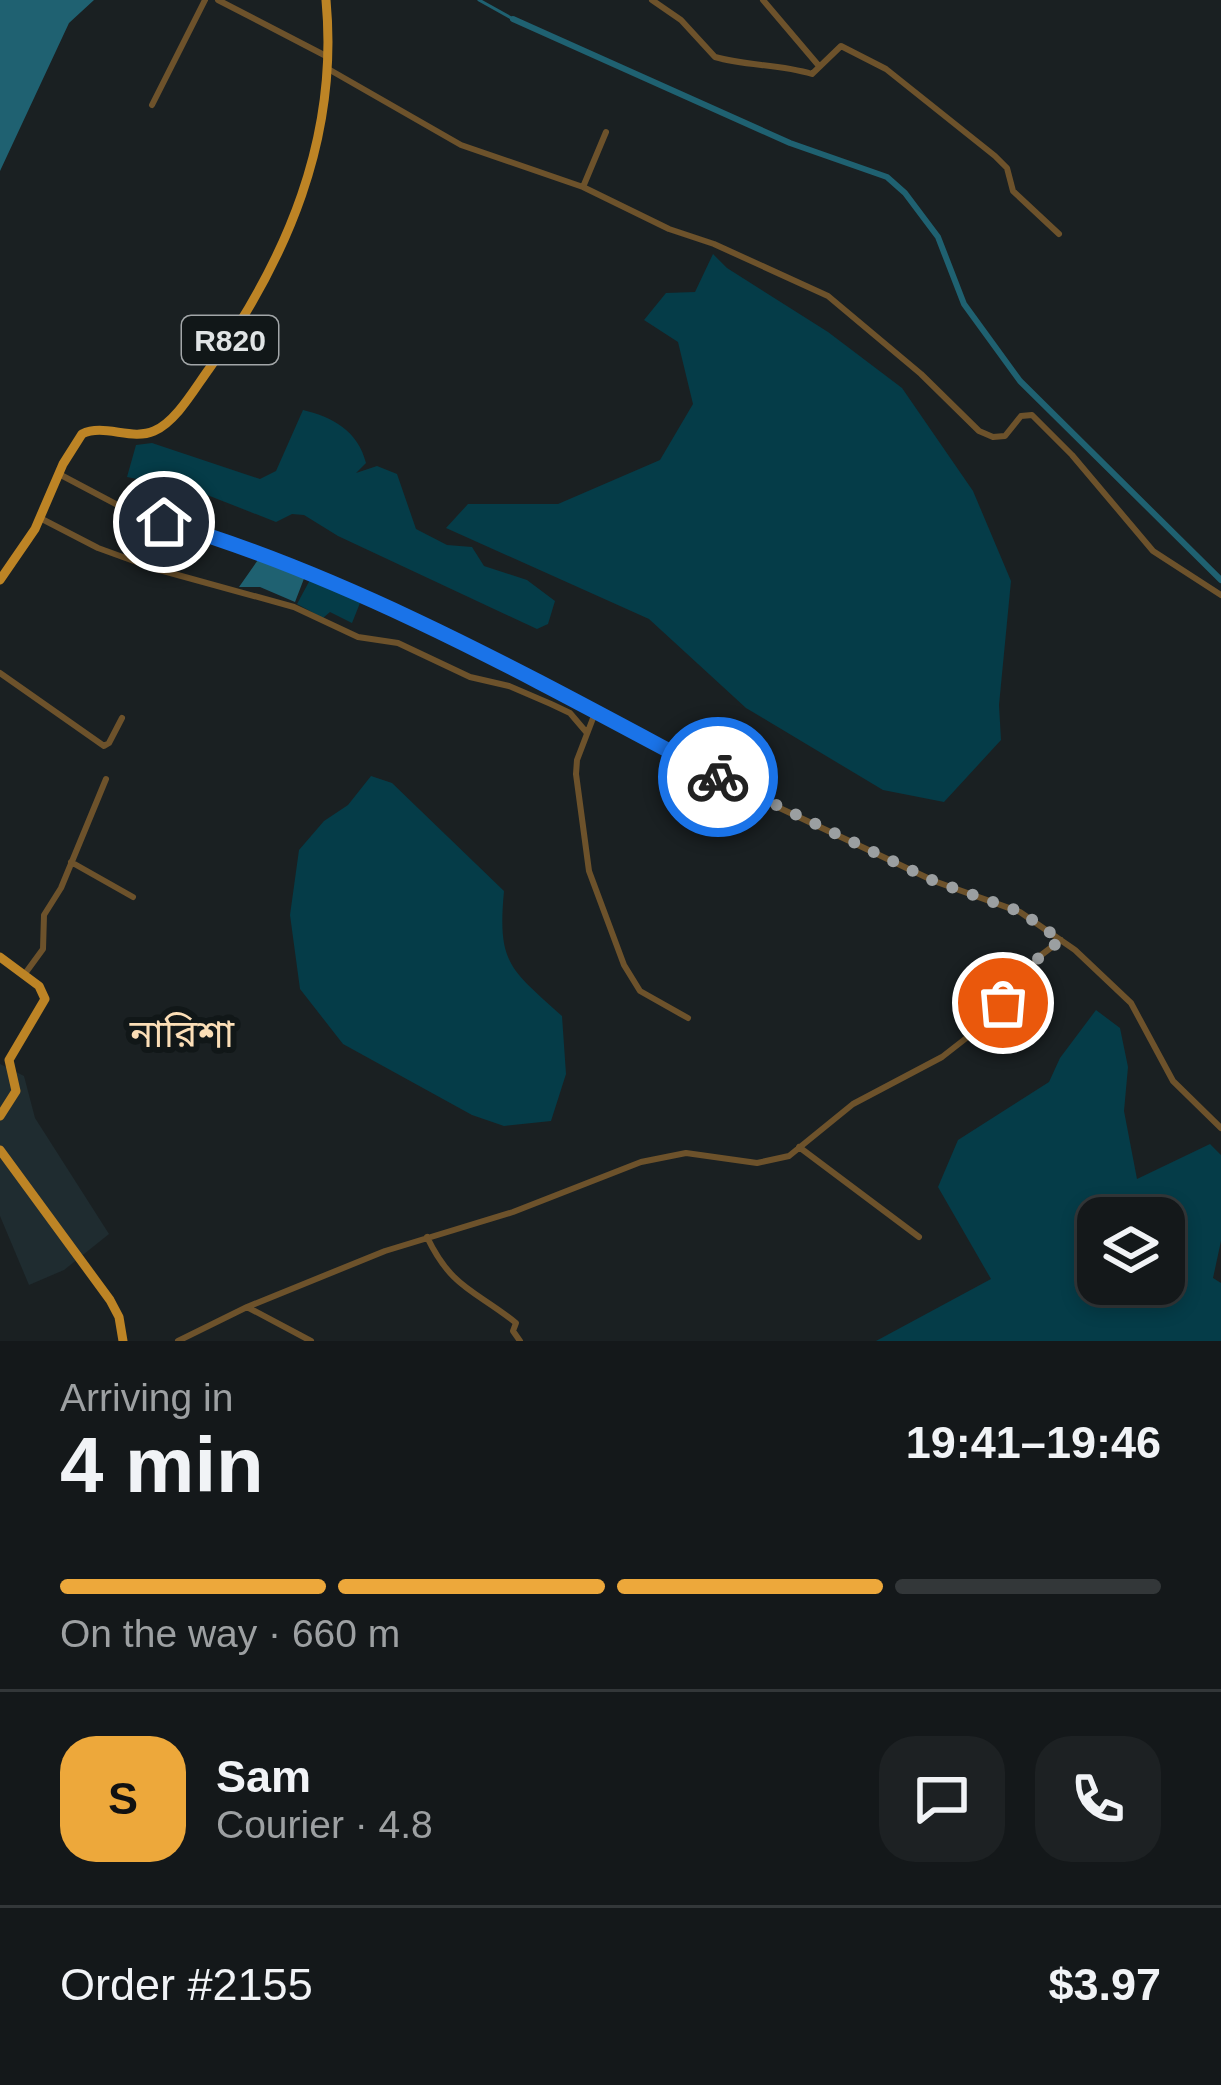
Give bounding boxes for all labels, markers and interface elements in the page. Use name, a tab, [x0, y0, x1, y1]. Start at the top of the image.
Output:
road number: R820	[182, 316, 278, 364]
pin	[113, 471, 215, 573]
icon: home	[131, 489, 197, 555]
courier	[658, 717, 778, 837]
icon: bike	[685, 744, 751, 810]
pin	[952, 952, 1054, 1054]
icon: bag	[970, 970, 1036, 1036]
district label: নারিশা	[129, 1012, 235, 1055]
map controls	[1077, 1197, 1185, 1305]
button: layers	[1077, 1197, 1185, 1305]
text: Arriving in	[60, 1376, 233, 1419]
text: 19:41–19:46	[906, 1417, 1161, 1468]
text: 4 min	[60, 1421, 264, 1509]
text: On the way · 660 m	[60, 1612, 400, 1655]
button: chat	[879, 1736, 1005, 1862]
button: phone	[1035, 1736, 1161, 1862]
text: Sam	[216, 1751, 311, 1802]
text: S	[108, 1773, 138, 1824]
text: Courier · 4.8	[216, 1803, 433, 1846]
text: Order #2155	[60, 1959, 313, 2010]
text: $3.97	[1048, 1959, 1161, 2010]

